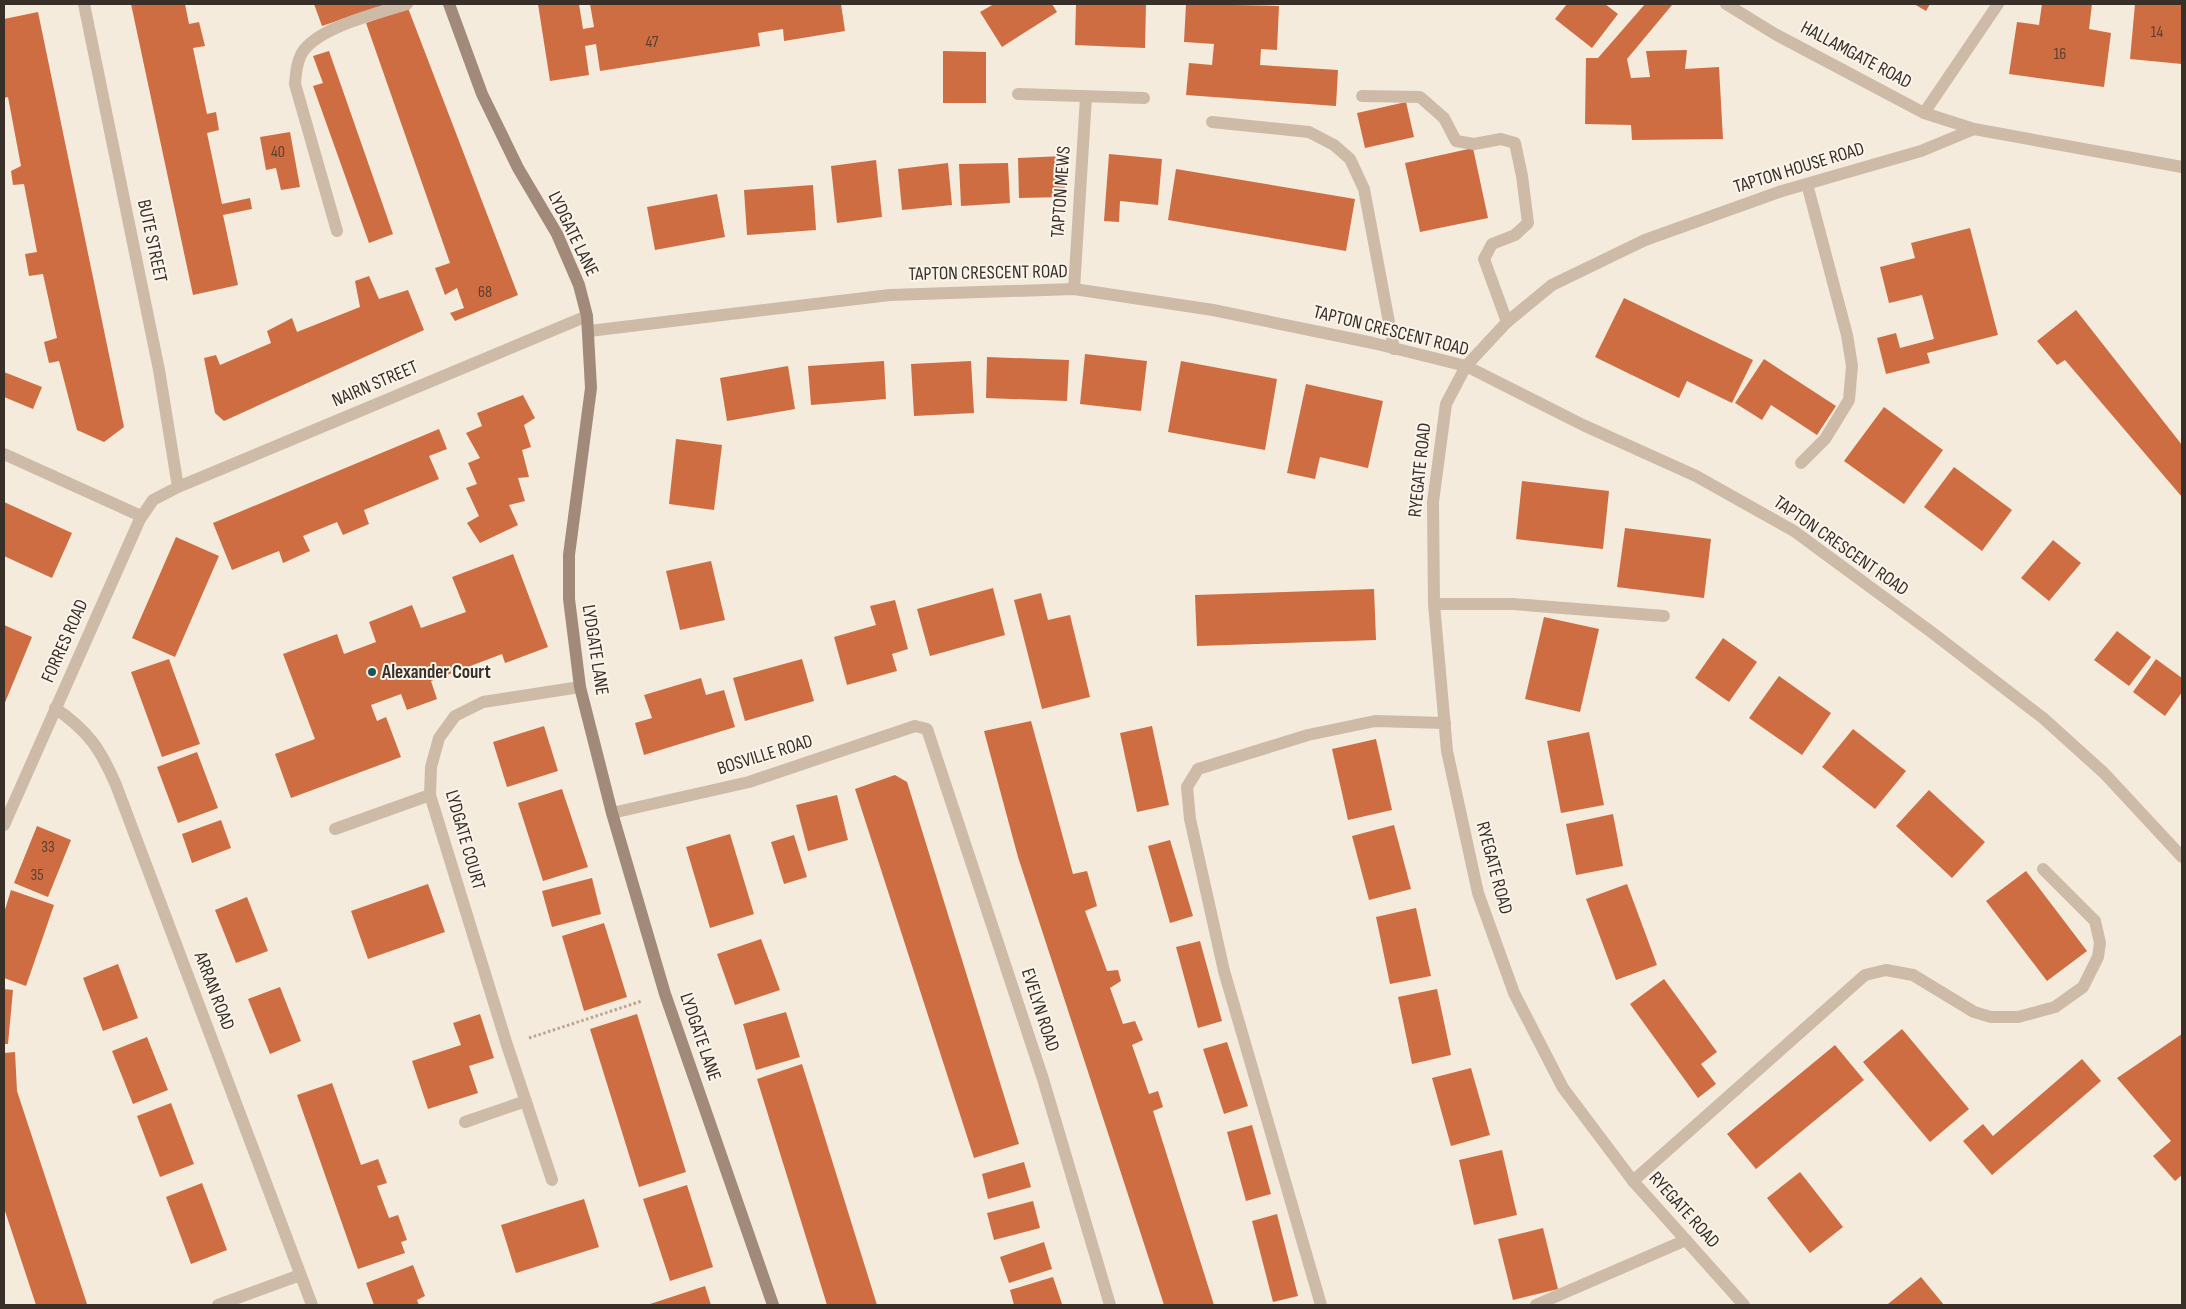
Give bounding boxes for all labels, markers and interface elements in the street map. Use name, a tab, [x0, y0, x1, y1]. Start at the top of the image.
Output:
street label: HALLAMGATE ROAD	[1797, 16, 1915, 94]
house number: 14	[2151, 23, 2163, 42]
house number: 47	[646, 33, 659, 52]
house number: 16	[2054, 45, 2066, 64]
street label: TAPTON HOUSE ROAD	[1731, 137, 1867, 199]
house number: 40	[271, 143, 285, 162]
street label: TAPTON MEWS	[1046, 145, 1076, 239]
street label: LYDGATE LANE	[543, 188, 603, 280]
street label: BUTE STREET	[132, 197, 172, 285]
street label: TAPTON CRESCENT ROAD	[908, 260, 1068, 286]
house number: 68	[478, 283, 492, 302]
street label: TAPTON CRESCENT ROAD	[1311, 301, 1471, 361]
street label: NAIRN STREET	[329, 356, 422, 412]
street label: RYEGATE ROAD	[1404, 422, 1436, 518]
street label: TAPTON CRESCENT ROAD	[1769, 491, 1913, 601]
street label: FORRES ROAD	[36, 596, 94, 686]
street label: LYDGATE LANE	[576, 603, 614, 697]
place label: Alexander Court	[381, 661, 491, 684]
marker: Alexander Court	[366, 666, 378, 678]
street label: BOSVILLE ROAD	[715, 730, 815, 780]
street label: LYDGATE COURT	[440, 787, 490, 893]
street label: RYEGATE ROAD	[1471, 819, 1517, 917]
house number: 33	[41, 838, 55, 857]
house number: 35	[30, 866, 44, 885]
street label: ARRAN ROAD	[188, 948, 239, 1033]
street label: EVELYN ROAD	[1016, 966, 1064, 1054]
street label: LYDGATE LANE	[674, 990, 726, 1084]
street label: RYEGATE ROAD	[1644, 1167, 1724, 1253]

